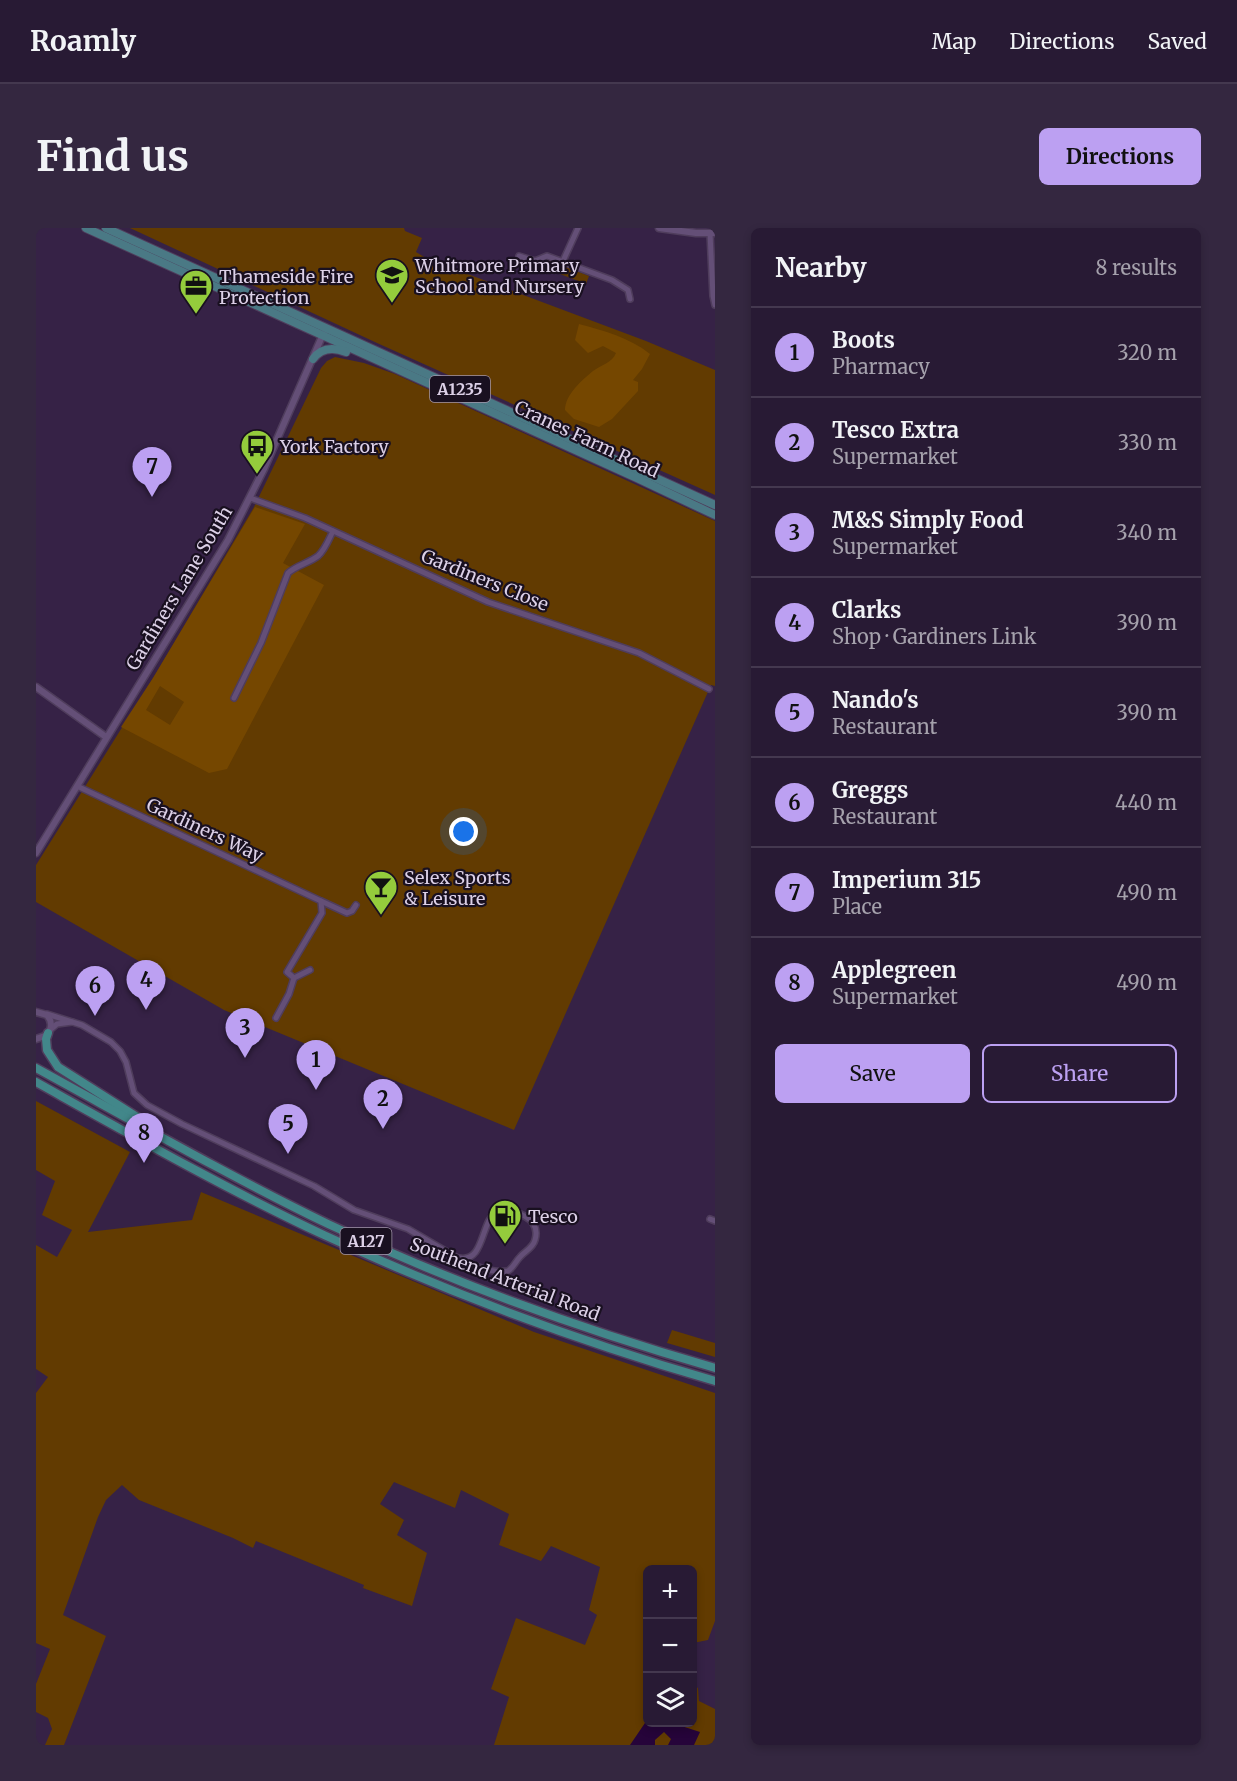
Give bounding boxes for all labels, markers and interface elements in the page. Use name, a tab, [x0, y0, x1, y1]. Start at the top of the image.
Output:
text: Roamly	[30, 23, 136, 59]
text: Map	[932, 28, 976, 55]
text: Directions	[1009, 28, 1114, 55]
text: Saved	[1147, 28, 1207, 55]
button: Directions	[1039, 128, 1201, 185]
text: Find us	[36, 130, 189, 182]
text: Nearby	[775, 251, 867, 284]
place label: Whitmore Primary School and Nursery	[414, 254, 585, 298]
text: 8 results	[1095, 255, 1177, 280]
school or university icon: Whitmore Primary School and Nursery	[374, 257, 410, 304]
place label: Thameside Fire Protection	[219, 265, 353, 309]
office icon: Thameside Fire Protection	[178, 268, 214, 315]
text: Boots	[832, 326, 895, 354]
text: 1	[790, 340, 799, 365]
text: 320 m	[1117, 340, 1177, 365]
text: Pharmacy	[832, 354, 930, 379]
road number: A1235	[430, 376, 490, 402]
street label: Cranes Farm Road	[511, 395, 663, 483]
text: Tesco Extra	[832, 416, 959, 444]
bus stop icon: York Factory	[239, 428, 275, 475]
text: 2	[789, 430, 800, 455]
text: 330 m	[1118, 430, 1177, 455]
place label: York Factory	[279, 435, 389, 458]
text: Supermarket	[832, 444, 958, 469]
pin: 7	[132, 448, 172, 497]
street label: Gardiners Lane South	[121, 502, 237, 674]
text: M&S Simply Food	[832, 506, 1024, 534]
text: 3	[789, 520, 800, 545]
text: 340 m	[1116, 520, 1177, 545]
text: Supermarket	[832, 534, 958, 559]
street label: Gardiners Close	[418, 544, 552, 616]
text: Clarks	[832, 596, 901, 624]
text: 4	[788, 610, 801, 635]
text: 390 m	[1117, 610, 1177, 635]
text: Shop · Gardiners Link	[832, 624, 1036, 649]
text: Nando's	[832, 686, 919, 714]
text: 5	[789, 700, 800, 725]
text: 390 m	[1117, 700, 1177, 725]
text: Restaurant	[832, 714, 937, 739]
text: Greggs	[832, 776, 908, 804]
text: 6	[788, 790, 801, 815]
text: 440 m	[1115, 790, 1177, 815]
street label: Gardiners Way	[143, 793, 268, 867]
text: Restaurant	[832, 804, 937, 829]
your location	[449, 817, 478, 846]
place label: Selex Sports & Leisure	[404, 866, 511, 910]
text: Imperium 315	[832, 866, 981, 894]
bar icon: Selex Sports & Leisure	[363, 869, 399, 916]
text: 7	[789, 880, 801, 905]
text: 490 m	[1116, 880, 1177, 905]
text: Place	[832, 894, 882, 919]
text: Applegreen	[832, 956, 957, 984]
pin: 4	[126, 960, 166, 1010]
pin: 6	[76, 966, 114, 1016]
text: 8	[788, 970, 801, 995]
text: 490 m	[1116, 970, 1177, 995]
text: Supermarket	[832, 984, 958, 1009]
pin: 3	[226, 1008, 264, 1058]
pin: 1	[296, 1040, 336, 1090]
button: Save	[775, 1044, 970, 1103]
button: Share	[982, 1044, 1177, 1103]
pin: 2	[364, 1080, 402, 1129]
pin: 5	[268, 1104, 308, 1154]
pin: 8	[124, 1114, 164, 1163]
fuel station icon: Tesco	[487, 1198, 523, 1245]
place label: Tesco	[528, 1205, 578, 1228]
road number: A127	[340, 1228, 392, 1254]
street label: Southend Arterial Road	[407, 1232, 604, 1326]
map controls	[643, 1565, 697, 1727]
button: +	[643, 1565, 697, 1619]
button: −	[643, 1619, 697, 1673]
button: layers	[643, 1673, 697, 1727]

